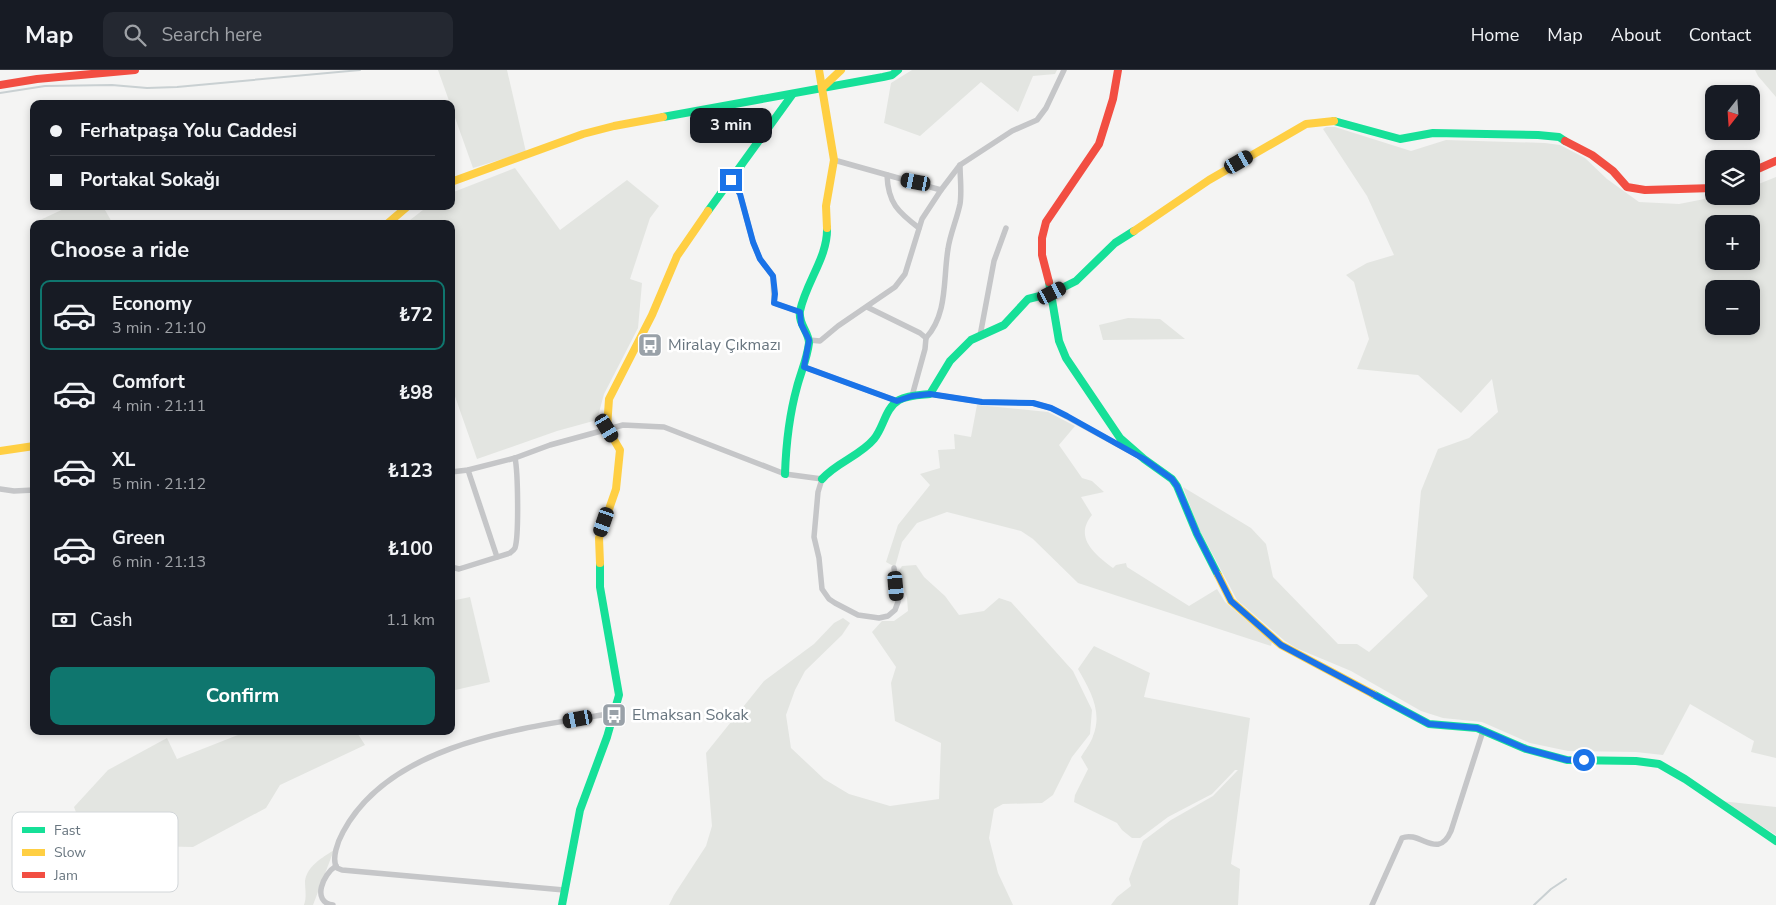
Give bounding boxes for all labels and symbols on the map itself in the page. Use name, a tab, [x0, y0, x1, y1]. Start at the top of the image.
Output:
north arrow	[1705, 85, 1760, 140]
callout: 3 min	[690, 108, 772, 142]
car	[1222, 148, 1255, 176]
route end	[720, 169, 742, 191]
car	[899, 172, 932, 192]
car	[1035, 280, 1068, 306]
bus stop icon: Miralay Çıkmazı	[637, 332, 663, 358]
place label: Miralay Çıkmazı	[668, 334, 781, 356]
car	[592, 411, 621, 445]
car	[592, 505, 615, 539]
car	[887, 570, 904, 602]
bus stop icon: Elmaksan Sokak	[601, 702, 627, 728]
place label: Elmaksan Sokak	[632, 704, 750, 726]
car	[561, 709, 594, 729]
route start	[1573, 749, 1595, 771]
legend	[12, 812, 178, 892]
text: Fast	[54, 821, 80, 840]
text: Slow	[54, 843, 86, 862]
text: Jam	[53, 866, 78, 885]

